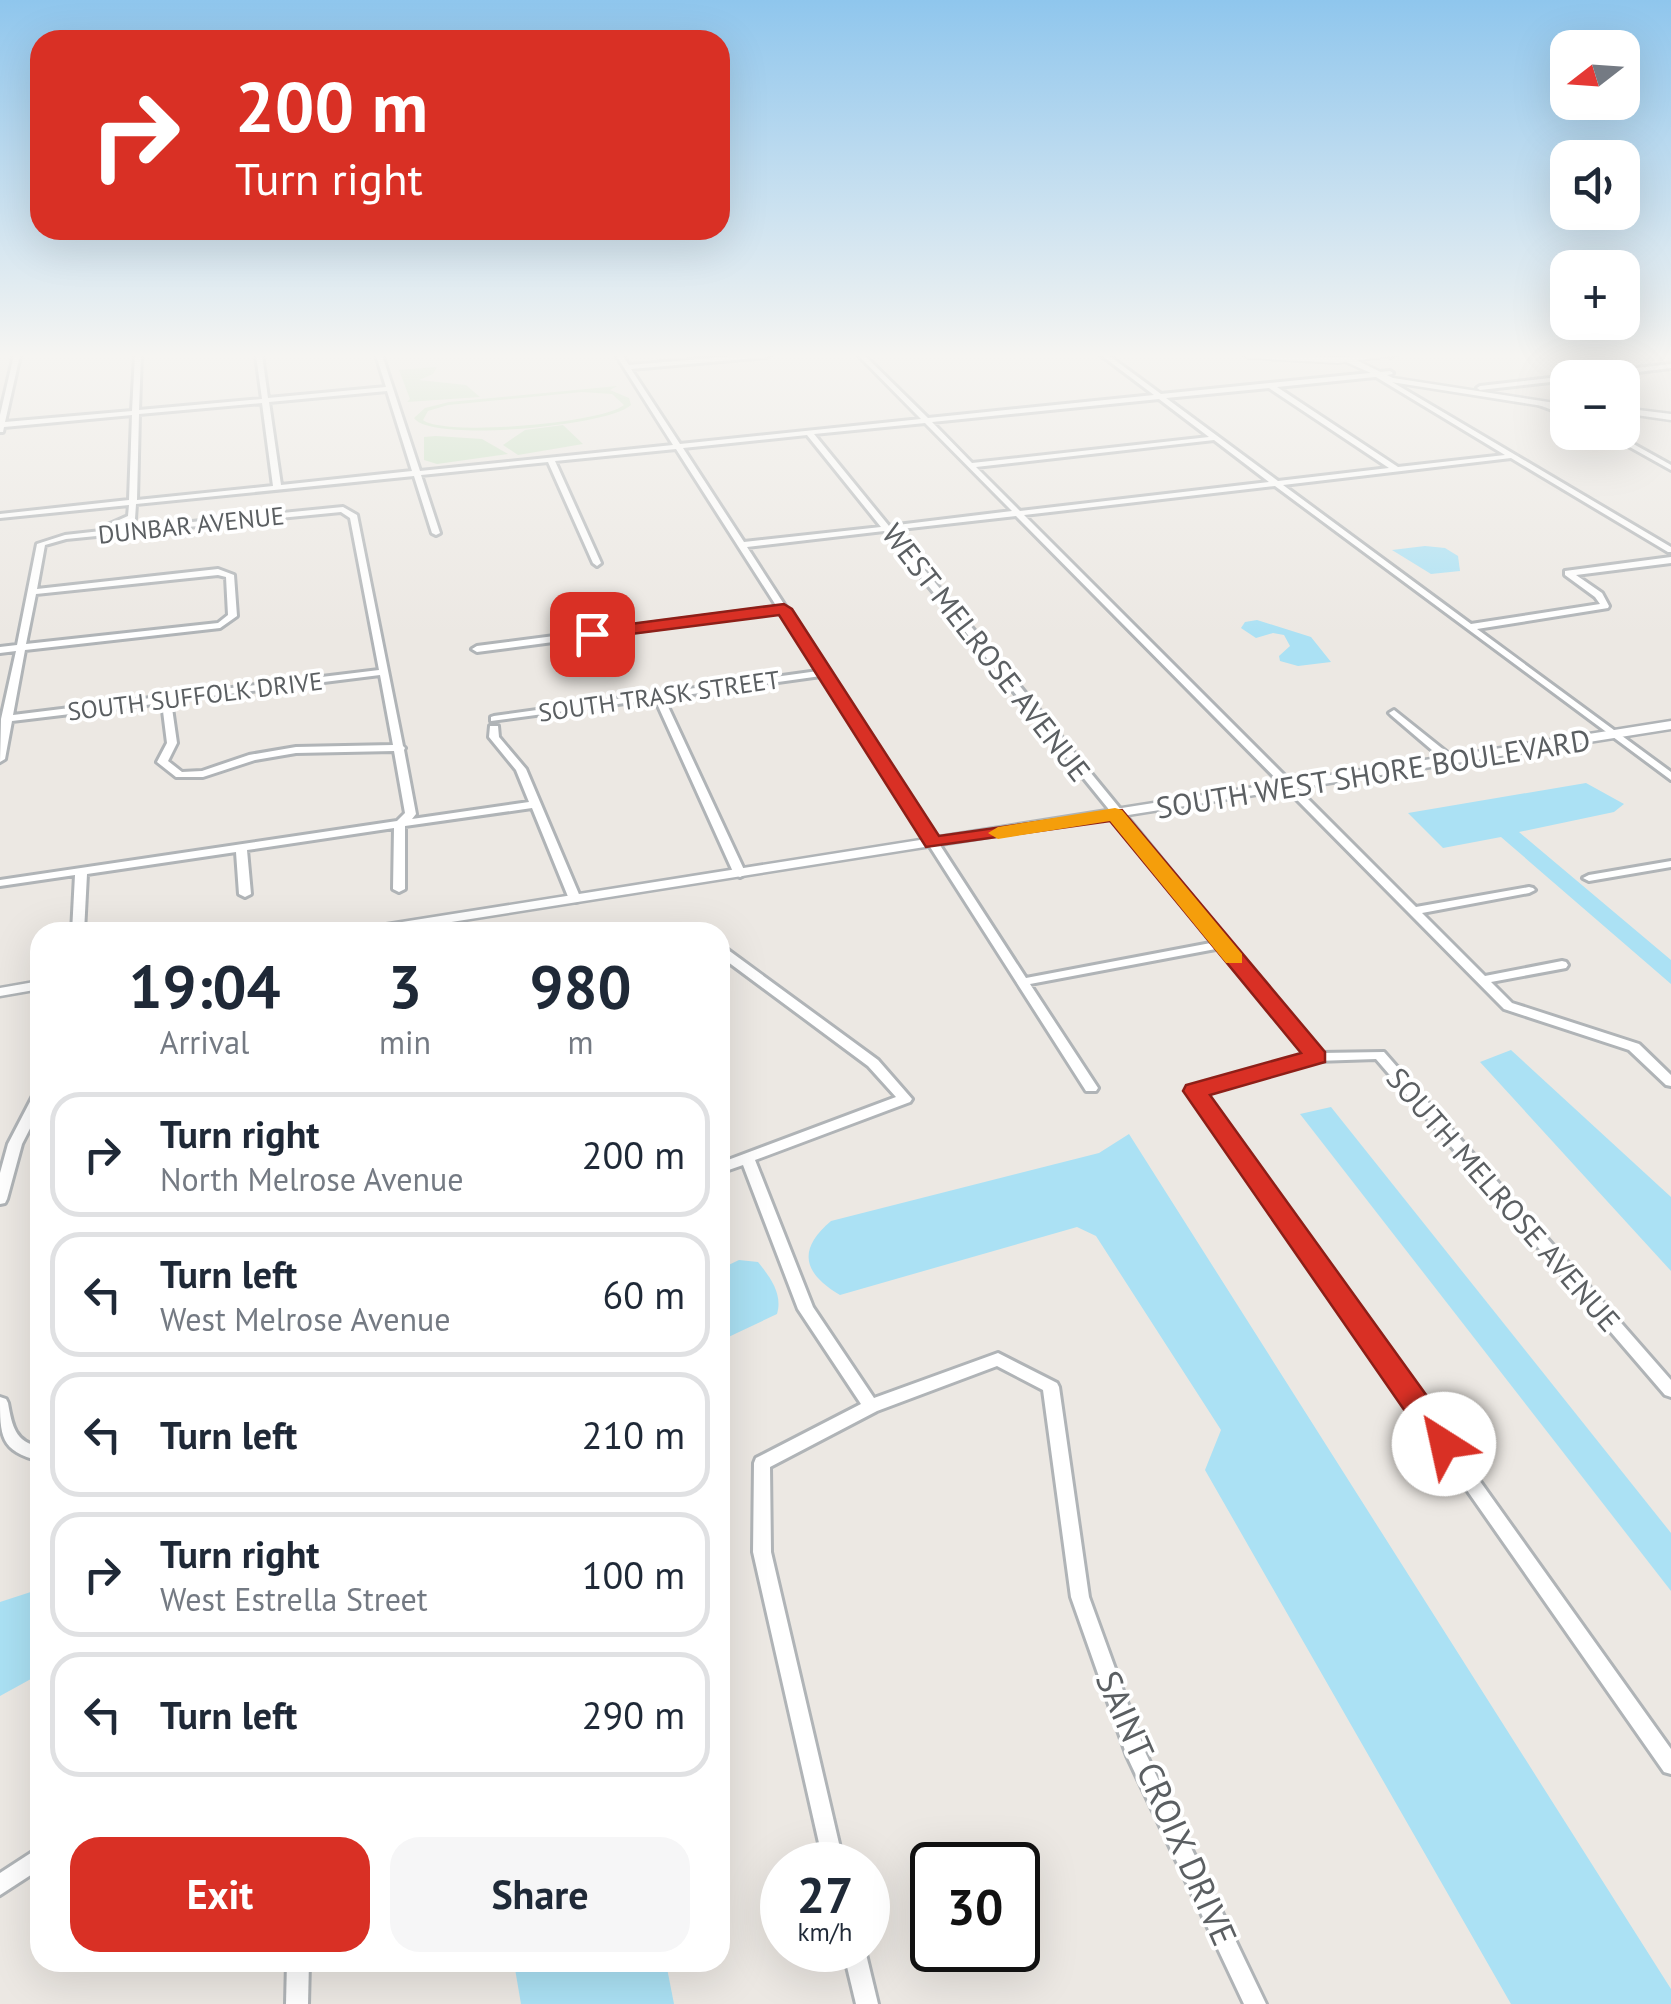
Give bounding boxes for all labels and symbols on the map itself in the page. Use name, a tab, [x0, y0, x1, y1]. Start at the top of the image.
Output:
north arrow	[1550, 30, 1640, 120]
street label: DUNBAR AVENUE	[96, 499, 286, 551]
street label: WEST MELROSE AVENUE	[874, 515, 1100, 789]
pin	[550, 592, 635, 677]
street label: SOUTH TRASK STREET	[536, 663, 782, 729]
street label: SOUTH SUFFOLK DRIVE	[66, 664, 324, 728]
street label: SOUTH WEST SHORE BOULEVARD	[1153, 719, 1593, 827]
street label: SOUTH MELROSE AVENUE	[1379, 1059, 1629, 1339]
position arrow	[1392, 1392, 1496, 1496]
street label: SAINT CROIX DRIVE	[1086, 1663, 1248, 1953]
speed limit sign: 30	[910, 1842, 1040, 1972]

